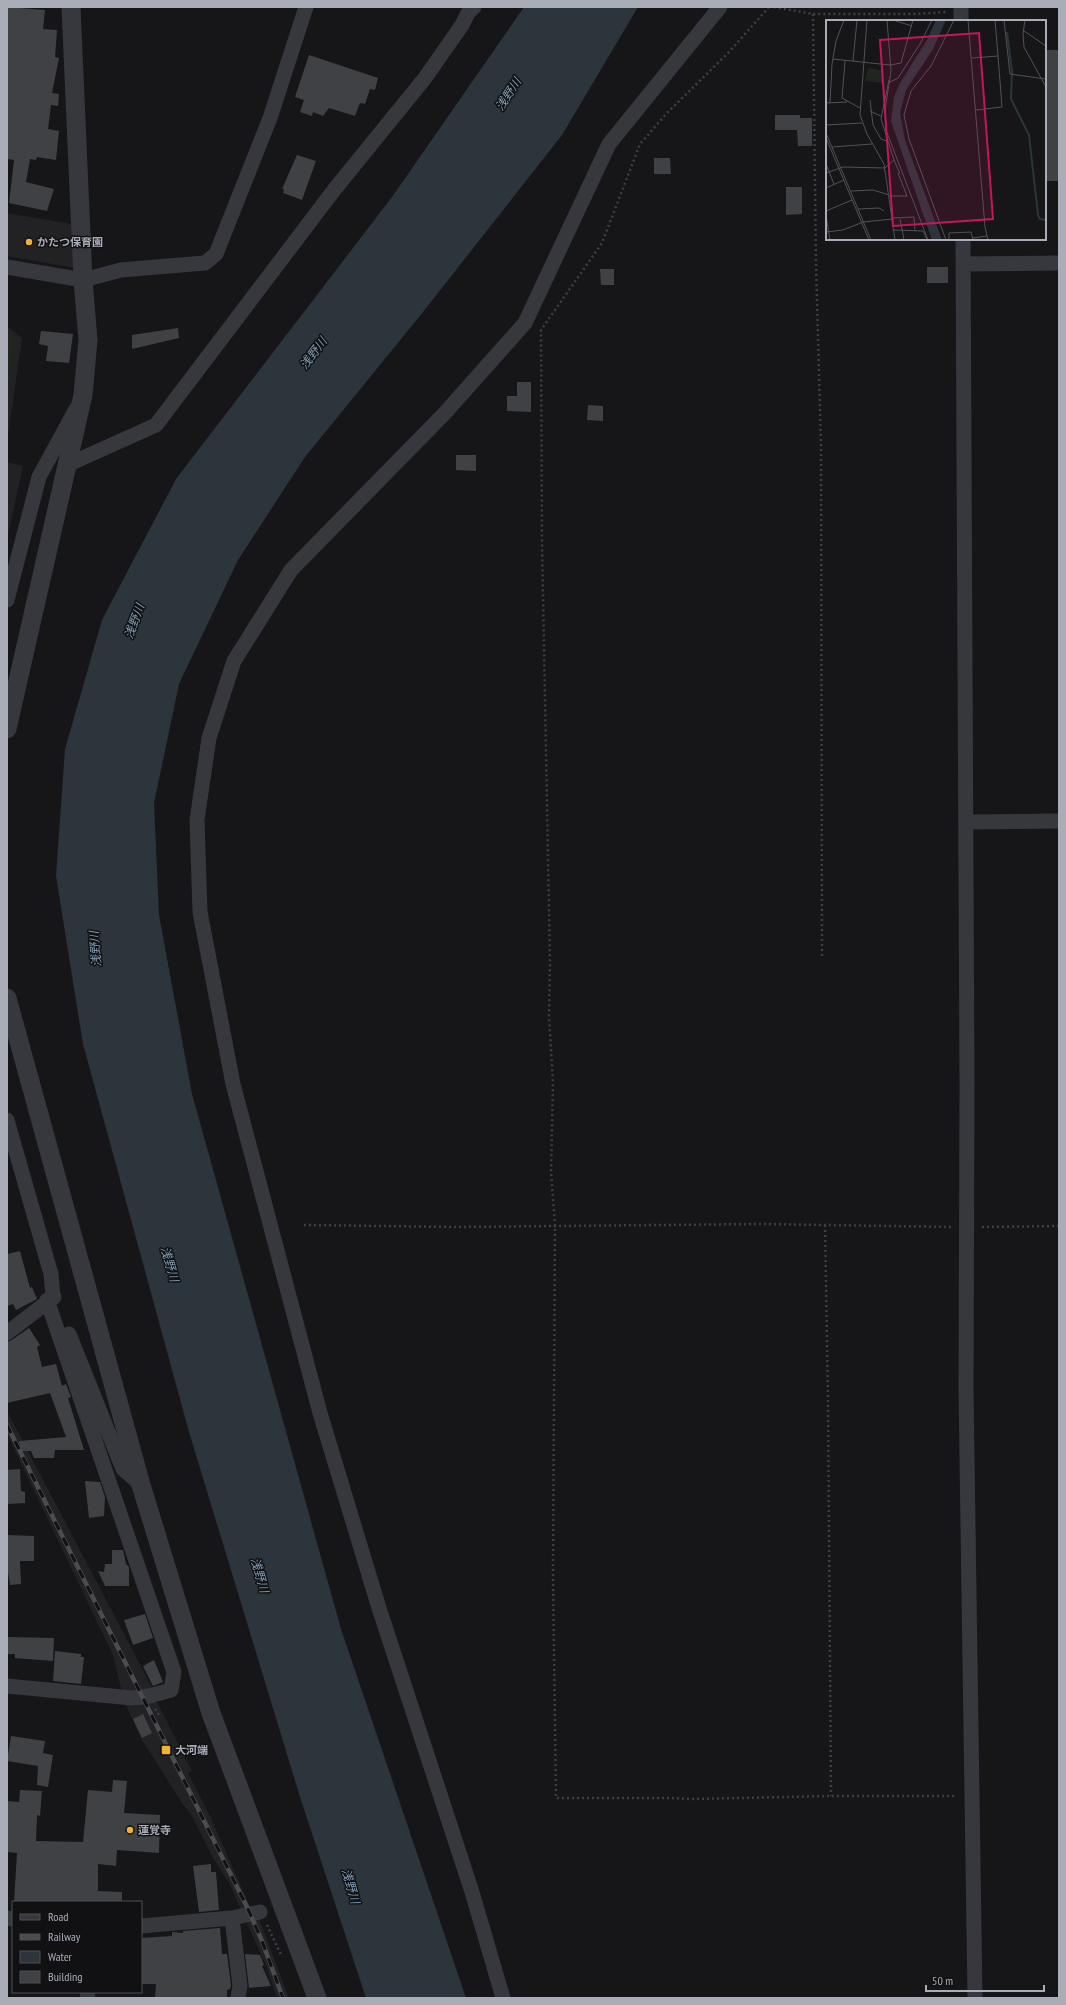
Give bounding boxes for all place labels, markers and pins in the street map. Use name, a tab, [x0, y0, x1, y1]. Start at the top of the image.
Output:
place label: かたつ保育園	[37, 235, 103, 249]
marker: かたつ保育園	[24, 237, 34, 247]
place label: 大河端	[175, 1743, 208, 1757]
marker: 大河端	[160, 1744, 172, 1756]
place label: 蓮覚寺	[138, 1823, 171, 1837]
marker: 蓮覚寺	[125, 1825, 135, 1835]

